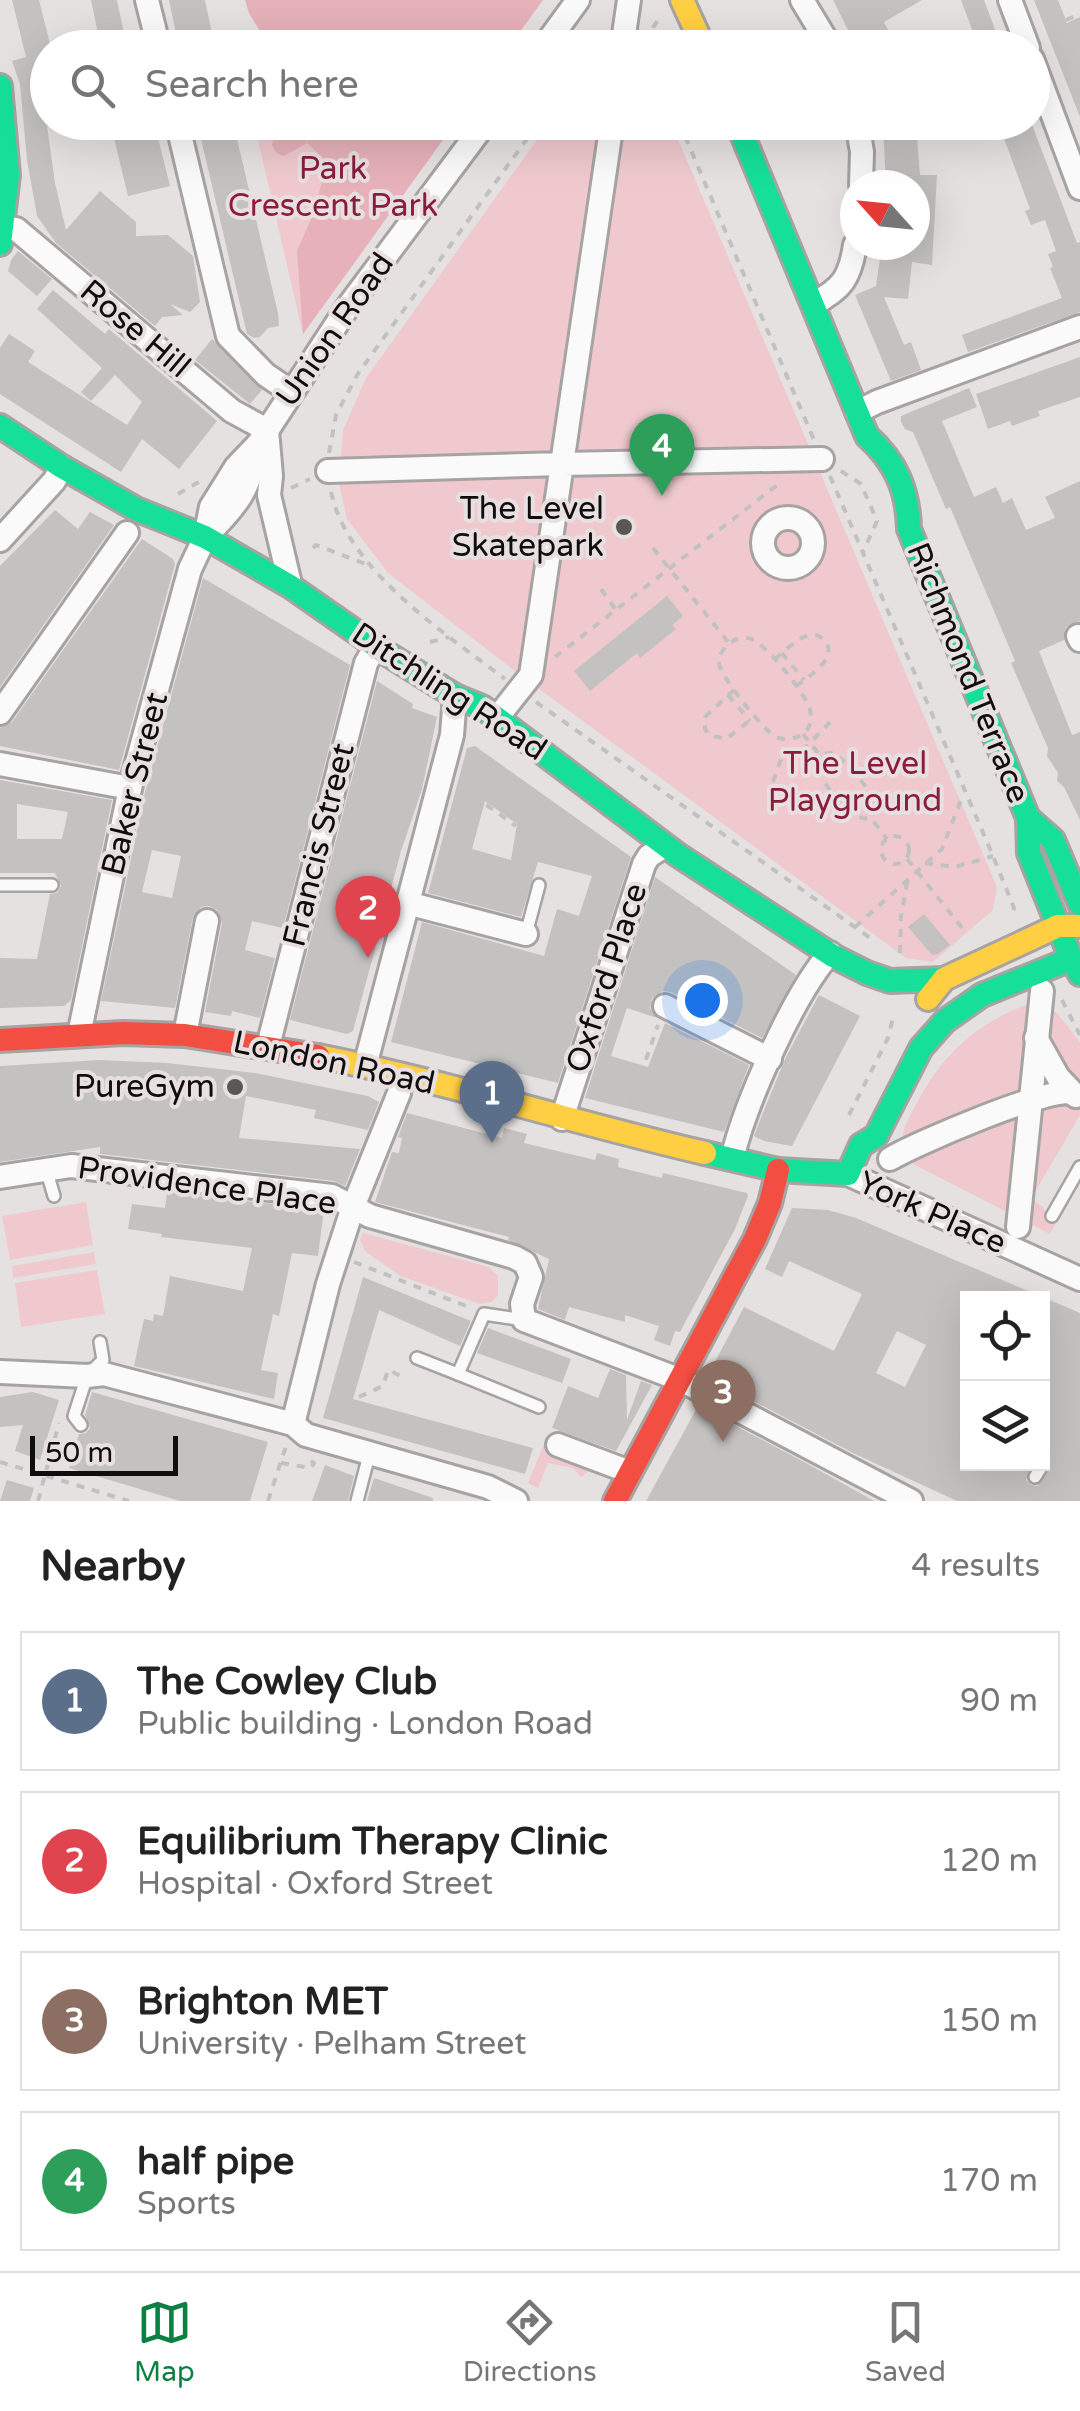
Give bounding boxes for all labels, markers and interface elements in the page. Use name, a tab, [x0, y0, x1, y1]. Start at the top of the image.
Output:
search box	[30, 30, 1050, 140]
icon: search	[65, 58, 120, 113]
text: Search here	[145, 62, 359, 108]
park label: Park Crescent Park	[228, 150, 438, 225]
north arrow	[840, 170, 930, 260]
street label: Union Road	[268, 246, 402, 414]
street label: Rose Hill	[72, 272, 198, 386]
pin: 4	[630, 414, 694, 496]
place label: The Level Skatepark	[452, 490, 604, 565]
marker: The Level Skatepark	[613, 516, 635, 538]
street label: Richmond Terrace	[898, 537, 1038, 809]
street label: Ditchling Road	[344, 615, 554, 769]
street label: Baker Street	[94, 688, 176, 880]
street label: Francis Street	[275, 739, 363, 951]
park label: The Level Playground	[768, 745, 942, 820]
pin: 2	[336, 876, 400, 958]
street label: Oxford Place	[559, 878, 655, 1078]
your location	[677, 975, 728, 1026]
street label: London Road	[230, 1023, 438, 1103]
pin: 1	[460, 1060, 524, 1143]
place label: PureGym	[74, 1068, 215, 1106]
marker: PureGym	[224, 1076, 246, 1098]
street label: Providence Place	[75, 1149, 339, 1223]
street label: York Place	[852, 1164, 1012, 1262]
map controls	[960, 1291, 1050, 1471]
button: locate	[960, 1291, 1050, 1381]
pin: 3	[690, 1360, 756, 1442]
button: layers	[960, 1381, 1050, 1471]
scale bar	[30, 1431, 178, 1476]
text: 50 m	[45, 1436, 113, 1470]
text: Nearby	[40, 1541, 185, 1592]
text: 4 results	[911, 1547, 1040, 1585]
text: The Cowley Club	[137, 1659, 437, 1705]
text: 1	[64, 1682, 85, 1720]
text: 90 m	[960, 1682, 1038, 1720]
text: Public building · London Road	[137, 1705, 593, 1743]
text: Equilibrium Therapy Clinic	[137, 1819, 608, 1865]
text: 2	[64, 1842, 85, 1880]
text: 120 m	[940, 1842, 1038, 1880]
text: Hospital · Oxford Street	[137, 1865, 493, 1903]
text: Brighton MET	[137, 1979, 388, 2025]
text: 3	[64, 2002, 85, 2040]
text: 150 m	[940, 2002, 1038, 2040]
text: University · Pelham Street	[137, 2025, 527, 2063]
text: half pipe	[137, 2139, 294, 2185]
text: 4	[64, 2162, 85, 2200]
text: 170 m	[940, 2162, 1038, 2200]
text: Sports	[137, 2185, 236, 2223]
tab: Map	[134, 2295, 195, 2389]
tab: Directions	[463, 2295, 597, 2389]
tab: Saved	[865, 2295, 946, 2389]

